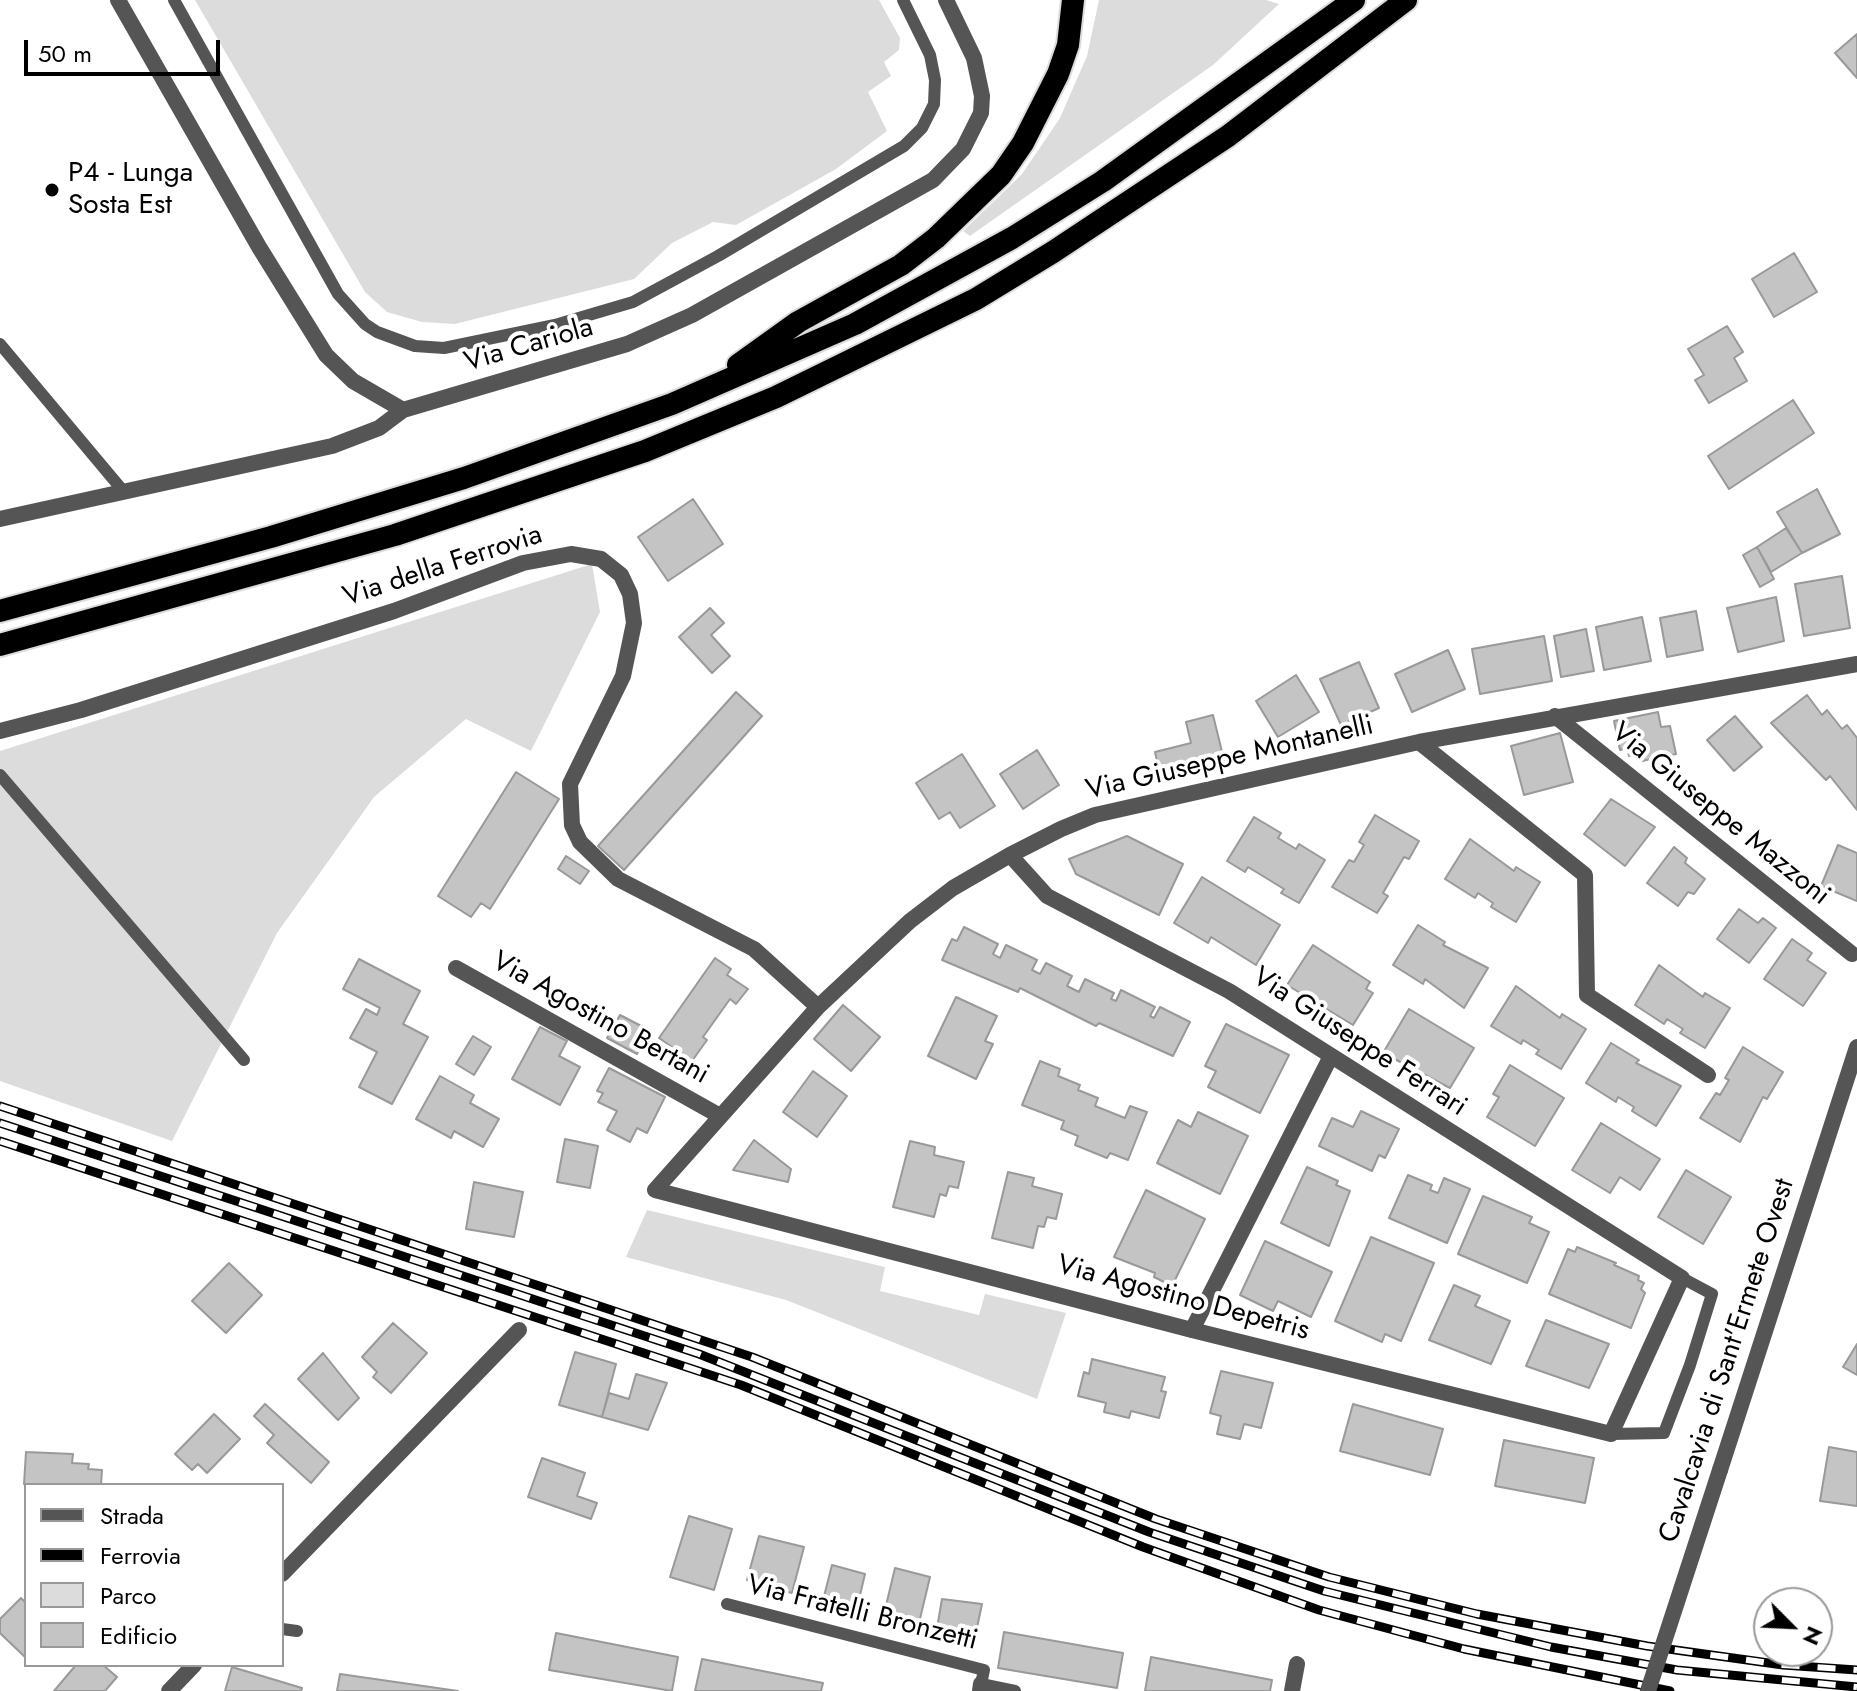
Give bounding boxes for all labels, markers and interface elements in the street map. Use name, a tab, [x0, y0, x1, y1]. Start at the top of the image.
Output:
scale bar	[28, 24, 224, 74]
text: 50 m	[38, 36, 92, 71]
place label: P4 - Lunga Sosta Est	[68, 157, 193, 223]
marker: P4 - Lunga Sosta Est	[43, 181, 61, 199]
street label: Via Cariola	[461, 312, 597, 380]
street label: Via della Ferrovia	[339, 519, 547, 615]
street label: Via Giuseppe Montanelli	[1083, 710, 1377, 808]
street label: Via Giuseppe Mazzoni	[1604, 717, 1836, 913]
street label: Via Agostino Bertani	[486, 945, 714, 1093]
street label: Via Giuseppe Ferrari	[1245, 961, 1473, 1125]
street label: Cavalcavia di Sant'Ermete Ovest	[1653, 1175, 1803, 1547]
street label: Via Agostino Depetris	[1053, 1249, 1313, 1349]
legend	[24, 1483, 284, 1667]
text: Strada	[100, 1498, 164, 1533]
text: Ferrovia	[100, 1538, 181, 1573]
street label: Via Fratelli Bronzetti	[743, 1569, 981, 1659]
text: Parco	[100, 1578, 156, 1613]
north arrow	[1753, 1587, 1833, 1667]
text: Edificio	[100, 1618, 177, 1653]
text: N	[1795, 1621, 1831, 1650]

